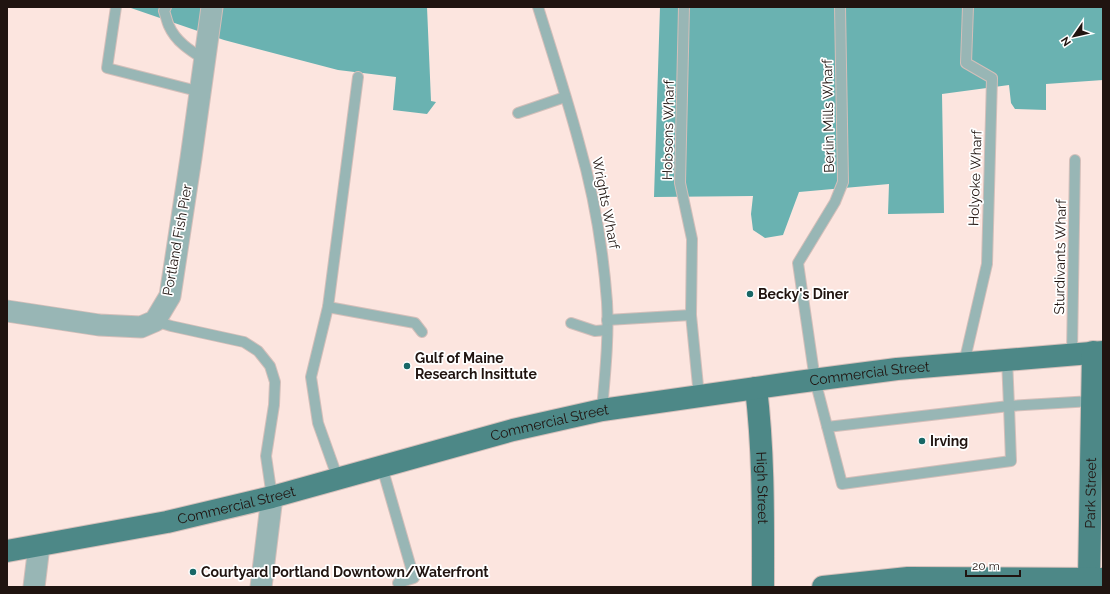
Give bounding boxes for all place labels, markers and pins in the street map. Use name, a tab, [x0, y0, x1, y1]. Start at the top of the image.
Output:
place label: Becky's Diner	[758, 286, 849, 302]
marker: Becky's Diner	[745, 289, 755, 299]
place label: Gulf of Maine Research Insittute	[415, 350, 537, 382]
marker: Gulf of Maine Research Insittute	[402, 361, 412, 371]
place label: Irving	[930, 433, 968, 449]
marker: Irving	[917, 436, 927, 446]
place label: Courtyard Portland Downtown/Waterfront	[201, 564, 489, 580]
marker: Courtyard Portland Downtown/Waterfront	[188, 567, 198, 577]

